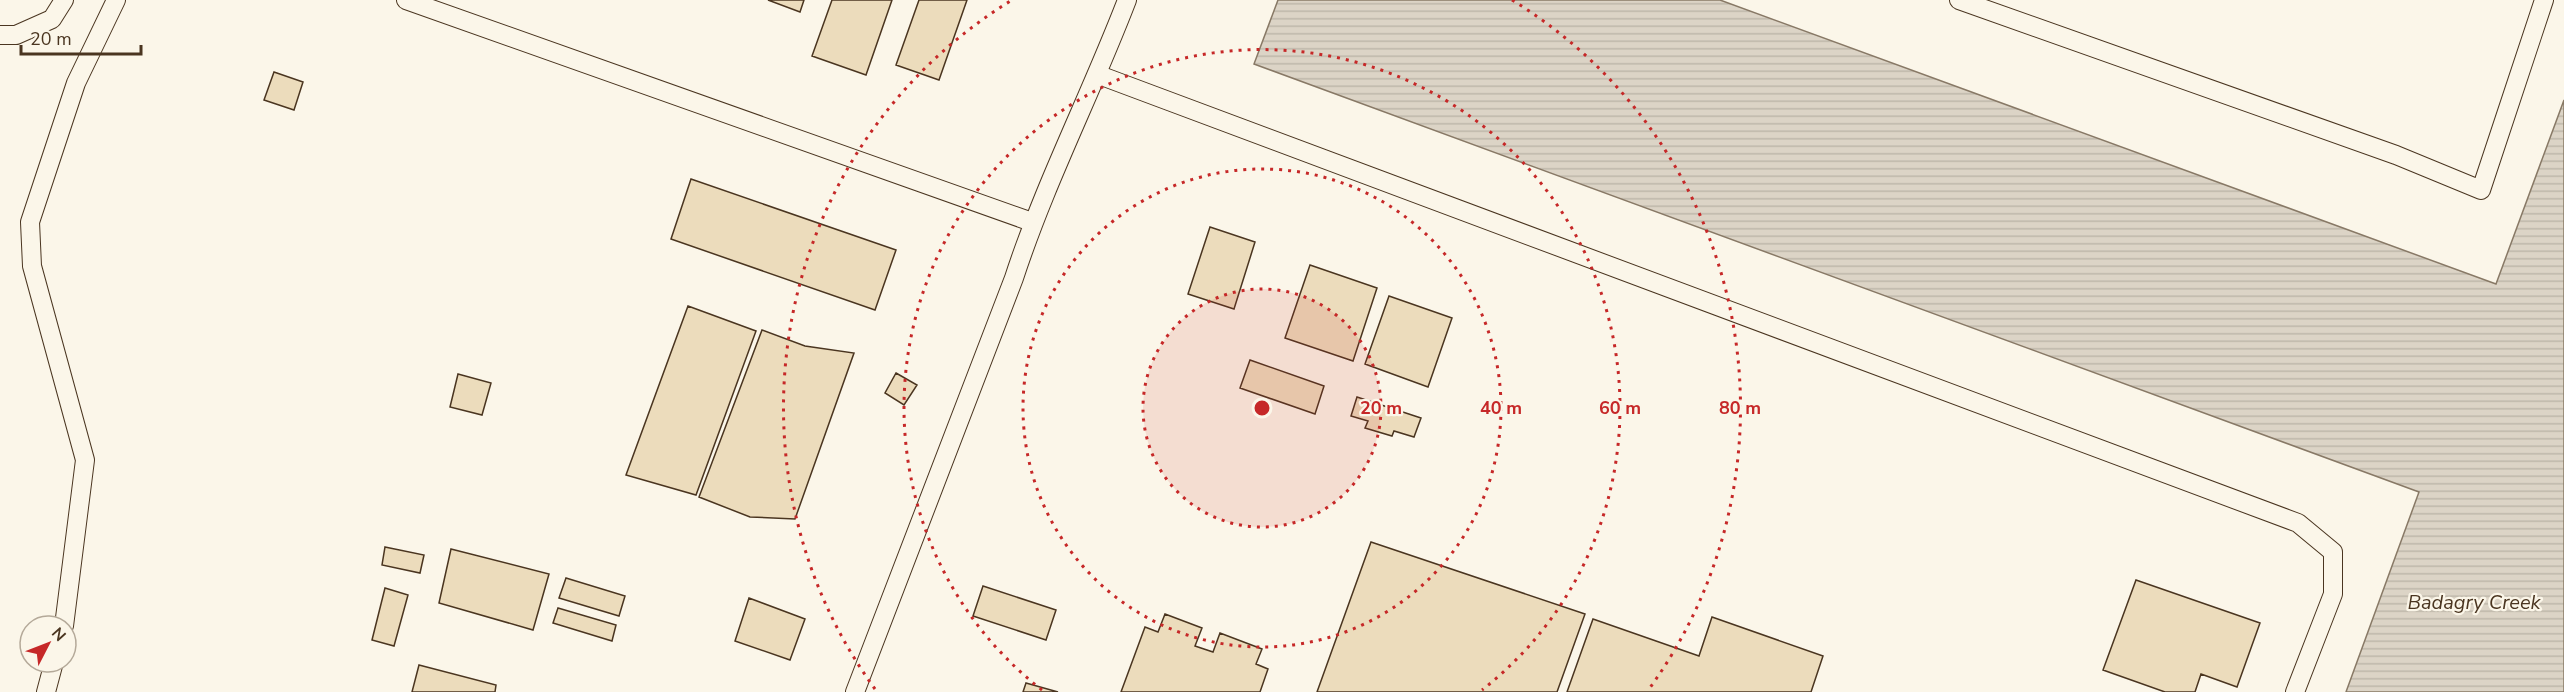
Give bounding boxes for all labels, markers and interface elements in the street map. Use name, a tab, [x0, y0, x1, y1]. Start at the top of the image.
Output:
scale bar	[21, 18, 141, 56]
text: 20 m	[30, 27, 72, 51]
text: 20 m	[1360, 396, 1402, 420]
text: 40 m	[1480, 396, 1522, 420]
text: 60 m	[1599, 396, 1641, 420]
text: 80 m	[1719, 396, 1761, 420]
centre of rings	[1252, 398, 1272, 418]
water label: Badagry Creek	[2407, 589, 2542, 616]
north arrow	[18, 614, 78, 674]
text: N	[46, 623, 71, 646]

